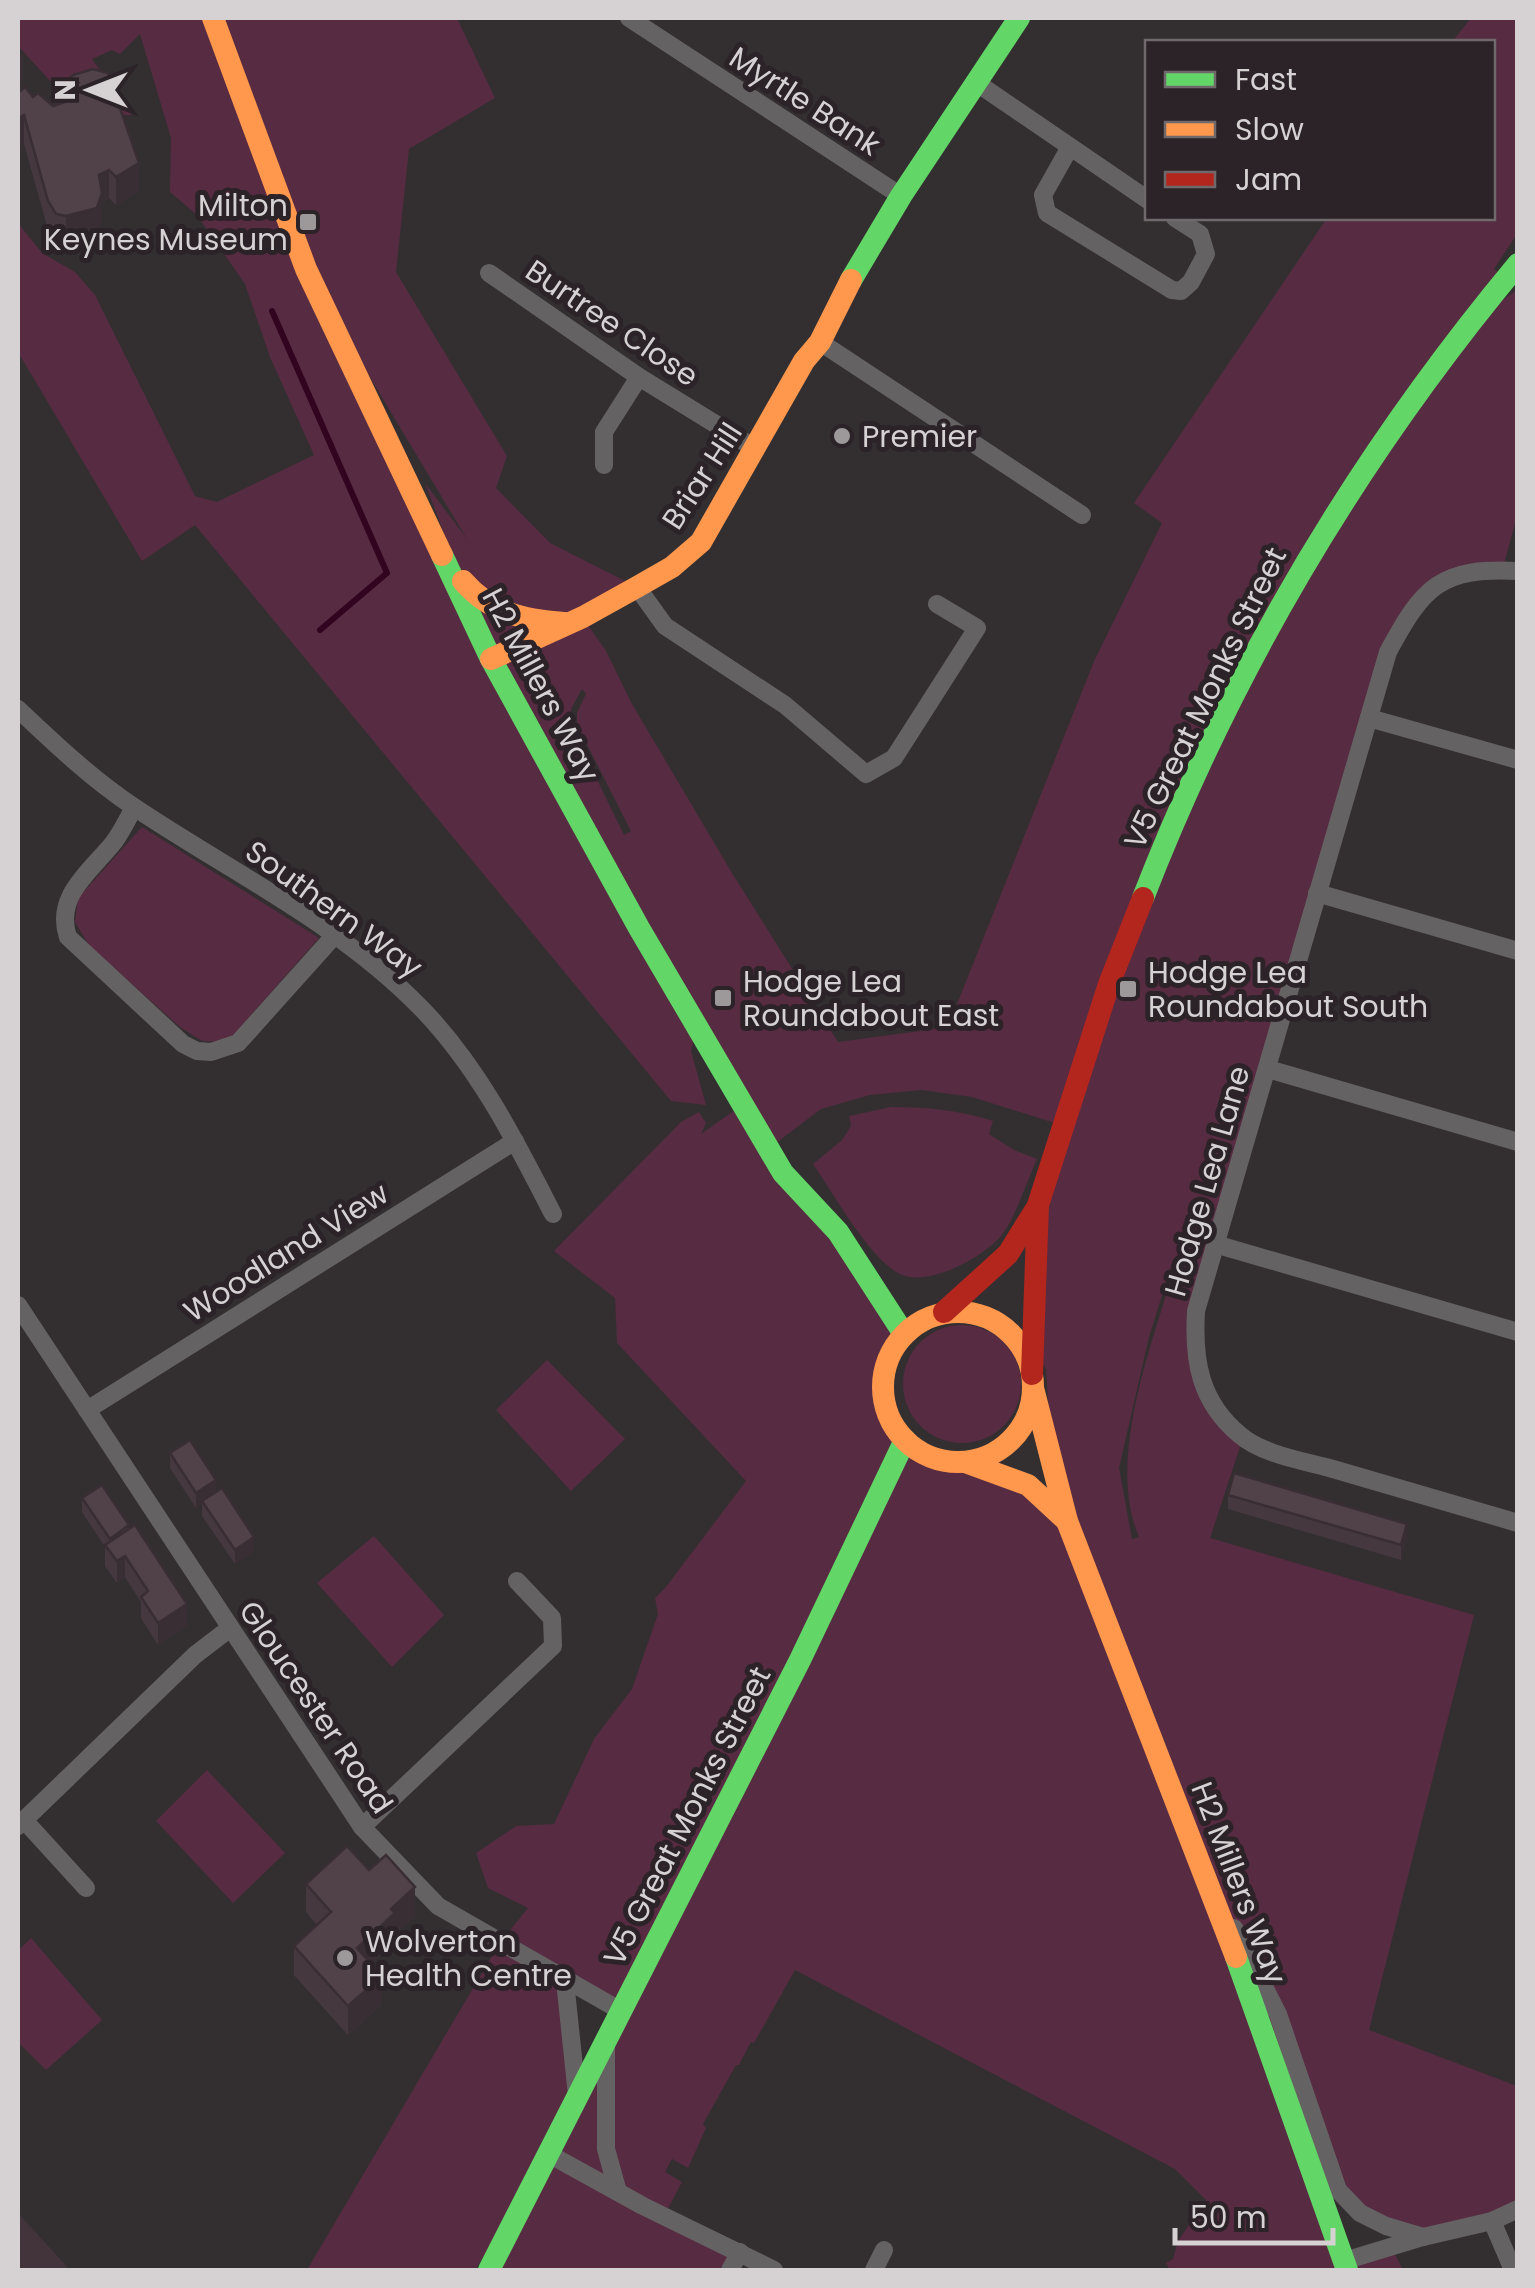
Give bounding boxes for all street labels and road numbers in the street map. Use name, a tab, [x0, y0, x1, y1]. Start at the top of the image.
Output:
street label: Myrtle Bank	[721, 36, 889, 166]
street label: Burtree Close	[517, 249, 707, 397]
street label: Briar Hill	[651, 414, 753, 538]
street label: V5 Great Monks Street	[1113, 540, 1297, 856]
street label: H2 Millers Way	[472, 580, 610, 790]
street label: Southern Way	[237, 830, 431, 988]
street label: Hodge Lea Lane	[1154, 1061, 1260, 1301]
street label: Woodland View	[175, 1172, 397, 1332]
street label: Gloucester Road	[229, 1592, 403, 1822]
street label: V5 Great Monks Street	[593, 1659, 781, 1973]
street label: H2 Millers Way	[1181, 1775, 1297, 1991]

